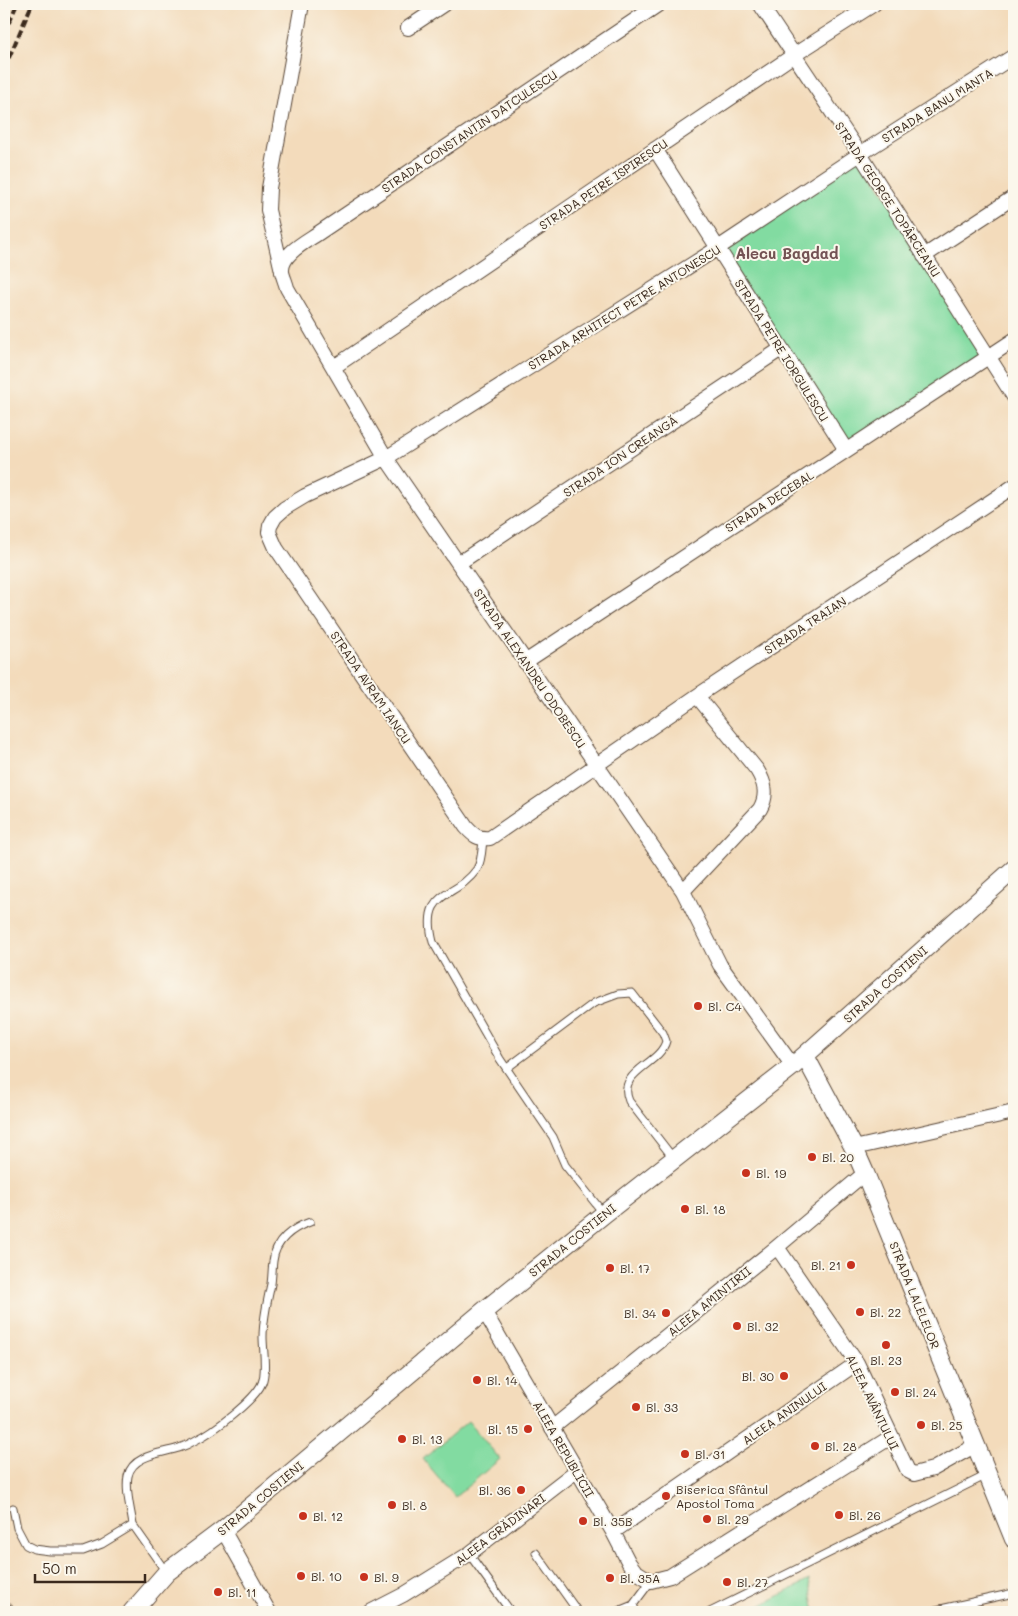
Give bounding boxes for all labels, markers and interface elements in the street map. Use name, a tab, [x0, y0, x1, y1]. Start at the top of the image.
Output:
street label: STRADA BANU MANTA	[878, 64, 996, 146]
street label: STRADA CONSTANTIN DATCULESCU	[378, 66, 560, 196]
street label: STRADA GEORGE TOPÂRCEANU	[832, 119, 944, 279]
street label: STRADA PETRE ISPIRESCU	[536, 135, 670, 233]
street label: STRADA ARHITECT PETRE ANTONESCU	[525, 241, 723, 373]
district label: Alecu Bagdad	[736, 243, 839, 263]
street label: STRADA PETRE IORGULESCU	[731, 276, 833, 424]
street label: STRADA ION CREANGĂ	[560, 412, 680, 500]
street label: STRADA DECEBAL	[722, 466, 817, 536]
street label: STRADA ALEXANDRU ODOBESCU	[470, 585, 590, 751]
street label: STRADA TRAIAN	[761, 592, 849, 658]
street label: STRADA AVRAM IANCU	[327, 628, 415, 746]
street label: STRADA COSTIENI	[840, 942, 930, 1026]
place label: Bl. C4	[708, 998, 741, 1014]
marker: Bl. C4	[692, 1000, 704, 1012]
place label: Bl. 20	[822, 1149, 855, 1165]
marker: Bl. 20	[806, 1151, 818, 1163]
place label: Bl. 19	[756, 1165, 786, 1181]
marker: Bl. 19	[740, 1167, 752, 1179]
street label: STRADA COSTIENI	[525, 1200, 619, 1280]
place label: Bl. 18	[695, 1201, 725, 1217]
marker: Bl. 18	[679, 1203, 691, 1215]
street label: STRADA LALELELOR	[886, 1239, 944, 1351]
place label: Bl. 21	[811, 1257, 841, 1273]
marker: Bl. 21	[845, 1259, 857, 1271]
place label: Bl. 17	[620, 1260, 650, 1276]
marker: Bl. 17	[604, 1262, 616, 1274]
street label: ALEEA AMINTIRII	[664, 1262, 754, 1340]
place label: Bl. 22	[870, 1304, 901, 1320]
place label: Bl. 34	[624, 1305, 656, 1321]
marker: Bl. 22	[854, 1306, 866, 1318]
marker: Bl. 34	[660, 1307, 672, 1319]
place label: Bl. 32	[747, 1318, 779, 1334]
marker: Bl. 32	[731, 1320, 743, 1332]
marker: Bl. 23	[880, 1339, 892, 1351]
street label: ALEEA AVÂNTULUI	[843, 1352, 903, 1452]
place label: Bl. 23	[870, 1352, 902, 1368]
place label: Bl. 30	[742, 1368, 775, 1384]
marker: Bl. 30	[778, 1370, 790, 1382]
place label: Bl. 14	[487, 1372, 517, 1388]
marker: Bl. 14	[471, 1374, 483, 1386]
street label: ALEEA ANINULUI	[739, 1378, 829, 1448]
place label: Bl. 24	[905, 1384, 937, 1400]
marker: Bl. 24	[889, 1386, 901, 1398]
street label: ALEEA REPUBLICII	[530, 1398, 598, 1500]
place label: Bl. 33	[646, 1399, 678, 1415]
marker: Bl. 33	[630, 1401, 642, 1413]
place label: Bl. 25	[931, 1417, 963, 1433]
marker: Bl. 25	[915, 1419, 927, 1431]
place label: Bl. 15	[488, 1421, 518, 1437]
marker: Bl. 15	[522, 1423, 534, 1435]
place label: Bl. 13	[412, 1431, 442, 1447]
marker: Bl. 13	[396, 1433, 408, 1445]
place label: Bl. 28	[825, 1438, 857, 1454]
marker: Bl. 28	[809, 1440, 821, 1452]
place label: Bl. 31	[695, 1446, 725, 1462]
marker: Bl. 31	[679, 1448, 691, 1460]
street label: STRADA COSTIENI	[214, 1457, 306, 1539]
place label: Biserica Sfântul Apostol Toma	[676, 1481, 768, 1511]
place label: Bl. 36	[479, 1482, 511, 1498]
marker: Bl. 36	[515, 1484, 527, 1496]
street label: ALEEA GRĂDINARI	[452, 1490, 548, 1568]
marker: Biserica Sfântul Apostol Toma	[660, 1490, 672, 1502]
place label: Bl. 8	[402, 1497, 427, 1513]
marker: Bl. 8	[386, 1499, 398, 1511]
place label: Bl. 26	[849, 1507, 881, 1523]
place label: Bl. 12	[313, 1508, 343, 1524]
marker: Bl. 26	[833, 1509, 845, 1521]
marker: Bl. 12	[297, 1510, 309, 1522]
place label: Bl. 29	[717, 1511, 749, 1527]
place label: Bl. 35B	[593, 1513, 632, 1529]
marker: Bl. 29	[701, 1513, 713, 1525]
marker: Bl. 35B	[577, 1515, 589, 1527]
scale bar	[35, 1551, 145, 1583]
text: 50 m	[42, 1558, 77, 1578]
place label: Bl. 10	[311, 1568, 342, 1584]
place label: Bl. 9	[374, 1569, 399, 1585]
marker: Bl. 10	[295, 1570, 307, 1582]
place label: Bl. 35A	[620, 1570, 660, 1586]
marker: Bl. 9	[358, 1571, 370, 1583]
marker: Bl. 35A	[604, 1572, 616, 1584]
place label: Bl. 27	[737, 1574, 769, 1590]
marker: Bl. 27	[721, 1576, 733, 1588]
place label: Bl. 11	[228, 1584, 257, 1600]
marker: Bl. 11	[212, 1586, 224, 1598]

